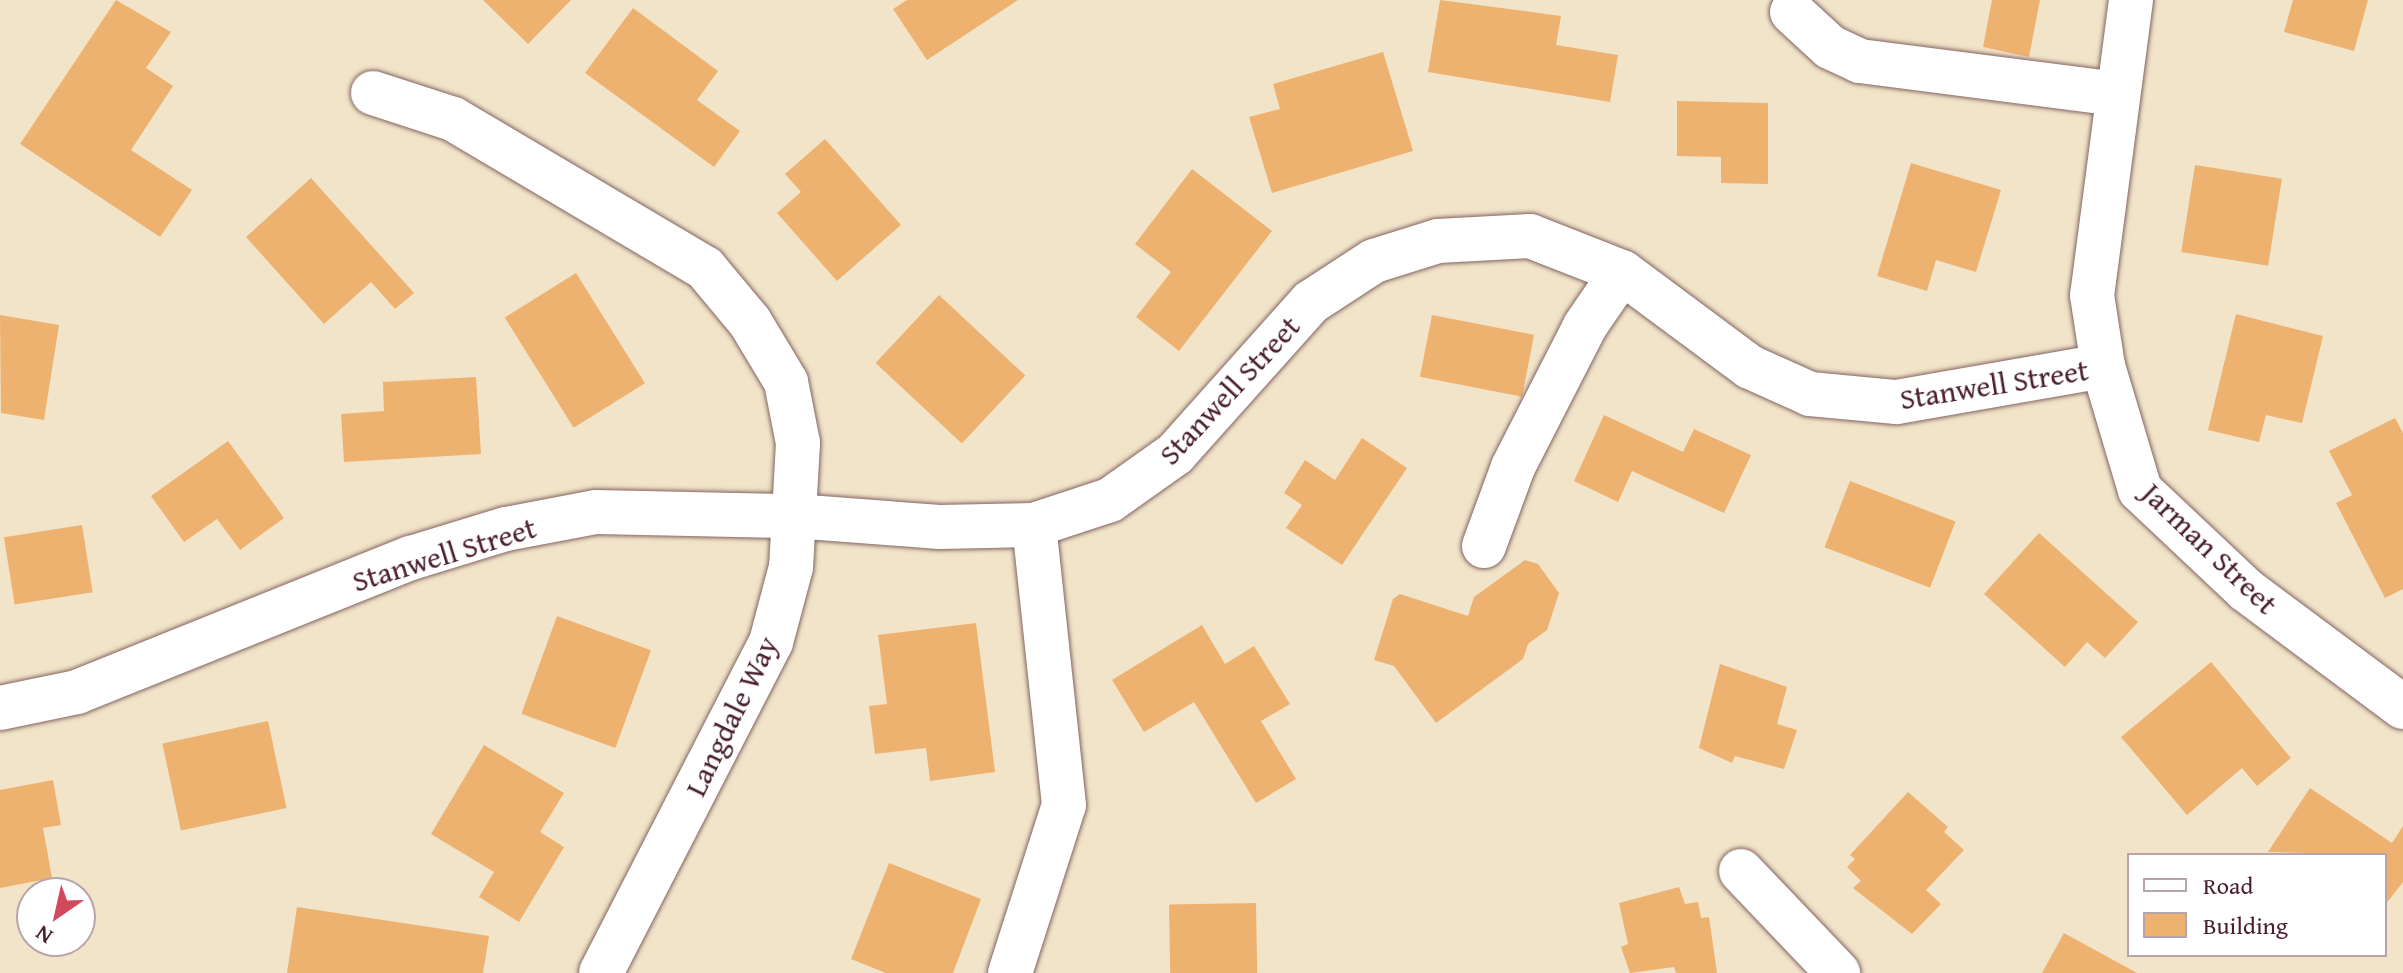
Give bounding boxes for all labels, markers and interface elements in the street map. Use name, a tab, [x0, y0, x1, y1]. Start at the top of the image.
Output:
street label: Stanwell Street	[1151, 308, 1307, 472]
street label: Stanwell Street	[1897, 351, 2091, 417]
street label: Jarman Street	[2135, 475, 2285, 621]
street label: Stanwell Street	[348, 509, 540, 599]
street label: Langdale Way	[677, 630, 785, 802]
legend	[2127, 853, 2387, 957]
text: Road	[2203, 868, 2253, 903]
north arrow	[16, 877, 96, 957]
text: Building	[2203, 908, 2288, 943]
text: N	[29, 918, 59, 953]

